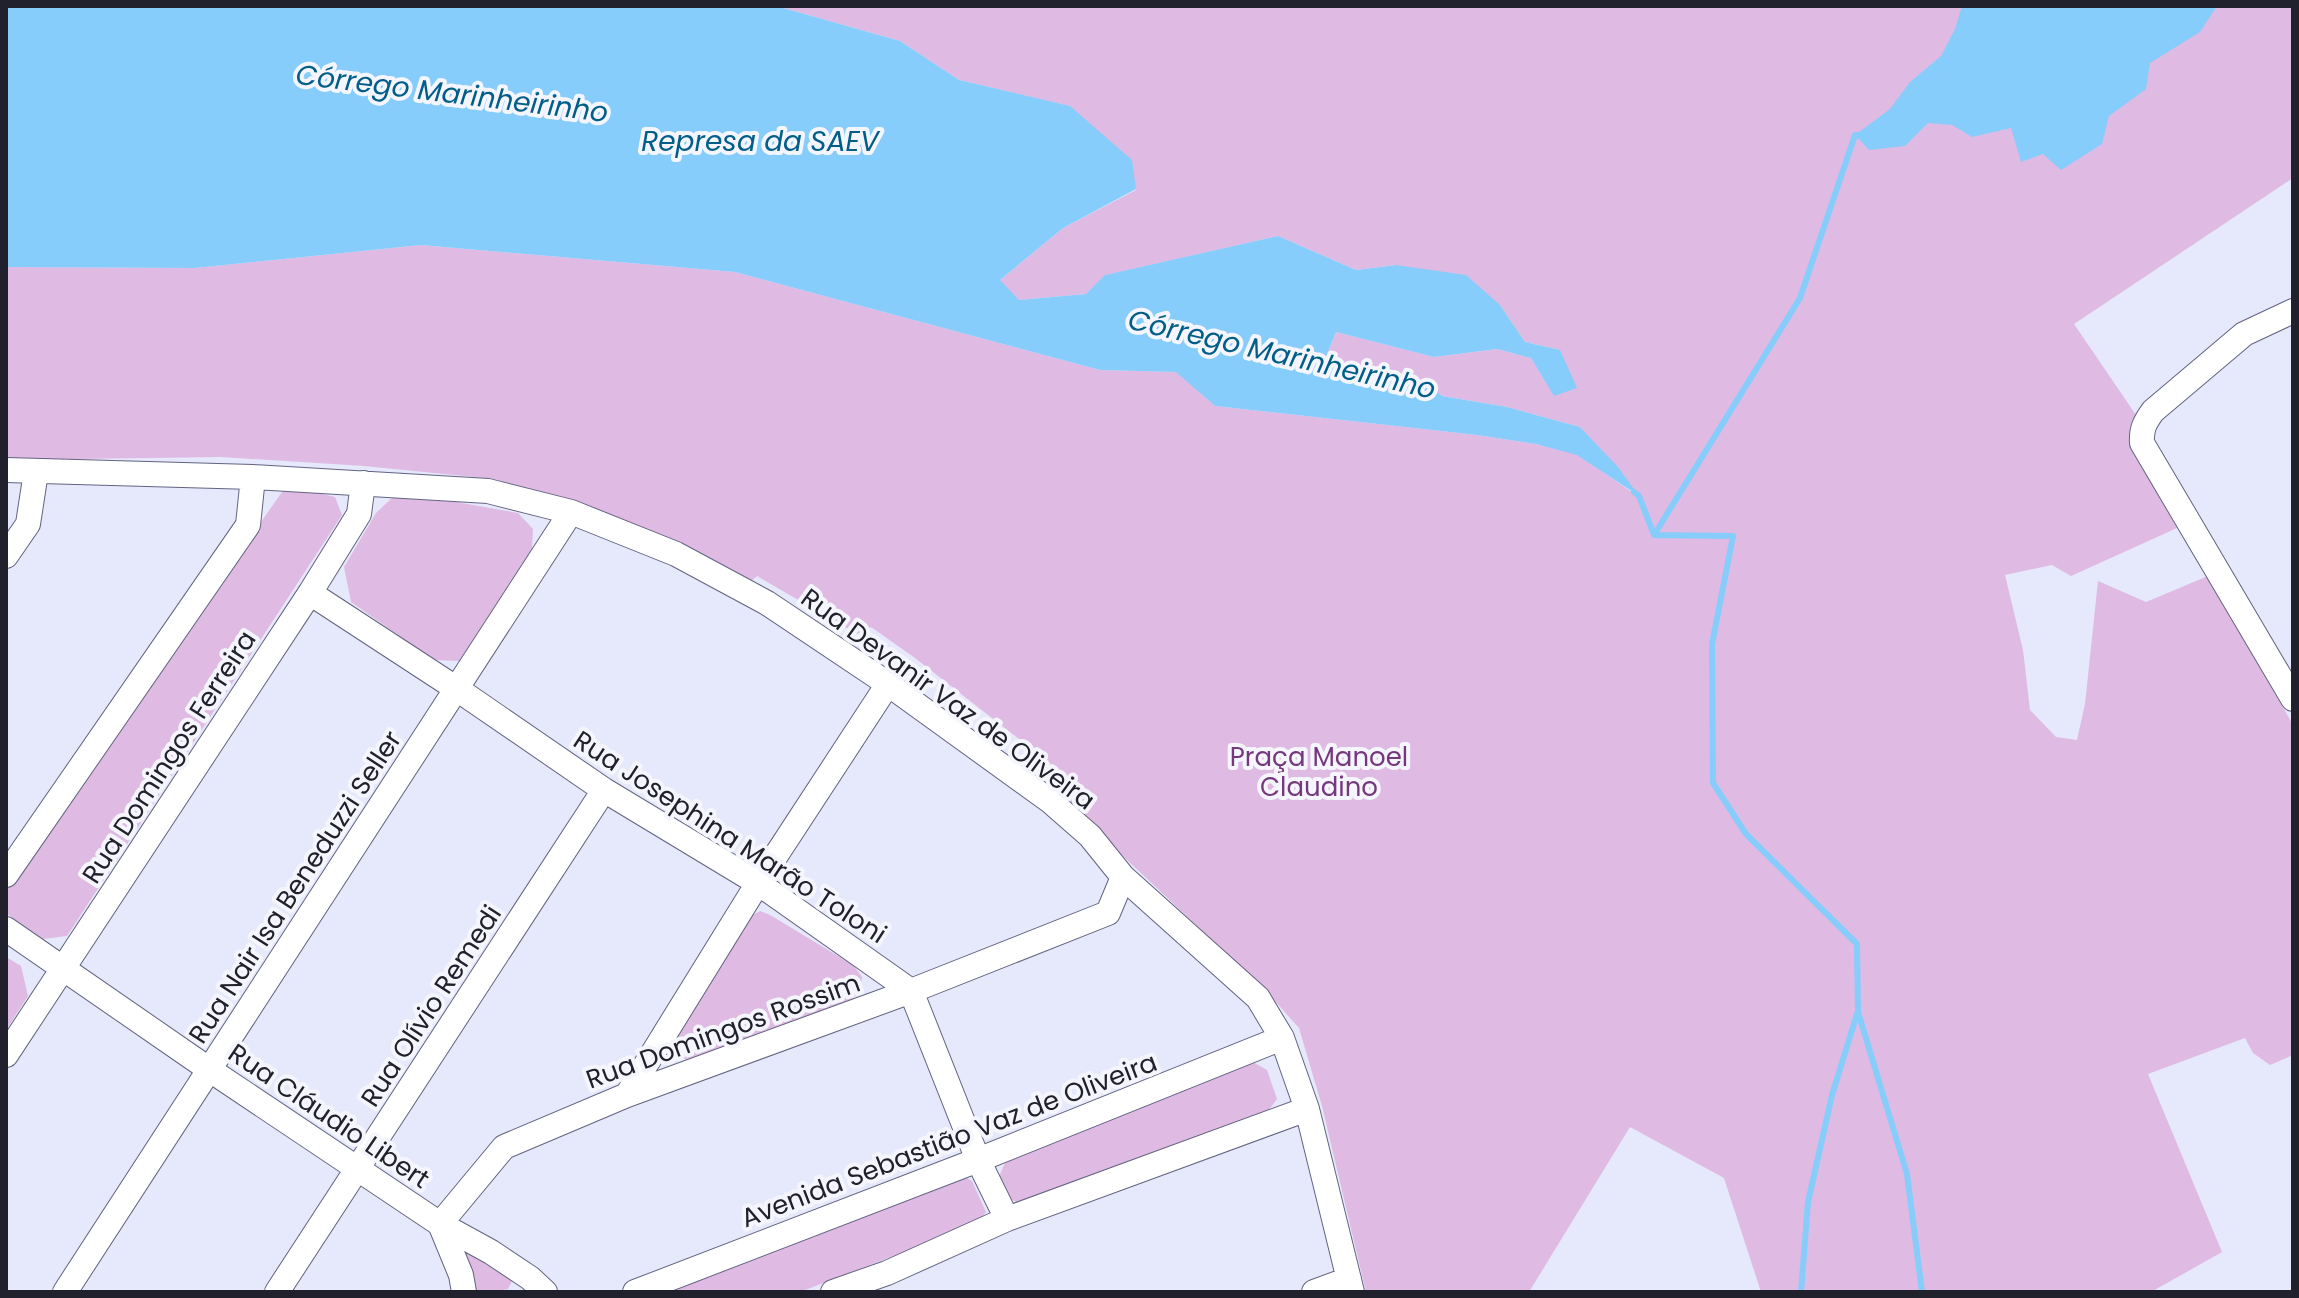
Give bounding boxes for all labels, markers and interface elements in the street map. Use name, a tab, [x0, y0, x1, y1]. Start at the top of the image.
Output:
water label: Córrego Marinheirinho	[293, 55, 610, 132]
water label: Represa da SAEV	[641, 122, 881, 161]
water label: Córrego Marinheirinho	[1124, 300, 1440, 409]
street label: Rua Devanir Vaz de Oliveira	[794, 580, 1102, 818]
street label: Rua Domingos Ferreira	[74, 624, 264, 890]
street label: Rua Josephina Marão Toloni	[567, 722, 893, 952]
street label: Rua Nair Isa Beneduzzi Seller	[180, 724, 410, 1050]
park label: Praça Manoel Claudino	[1230, 739, 1408, 805]
street label: Rua Olívio Remedi	[352, 898, 510, 1114]
street label: Rua Domingos Rossim	[581, 965, 865, 1097]
street label: Rua Cláudio Libert	[221, 1035, 437, 1197]
street label: Avenida Sebastião Vaz de Oliveira	[736, 1044, 1162, 1236]

